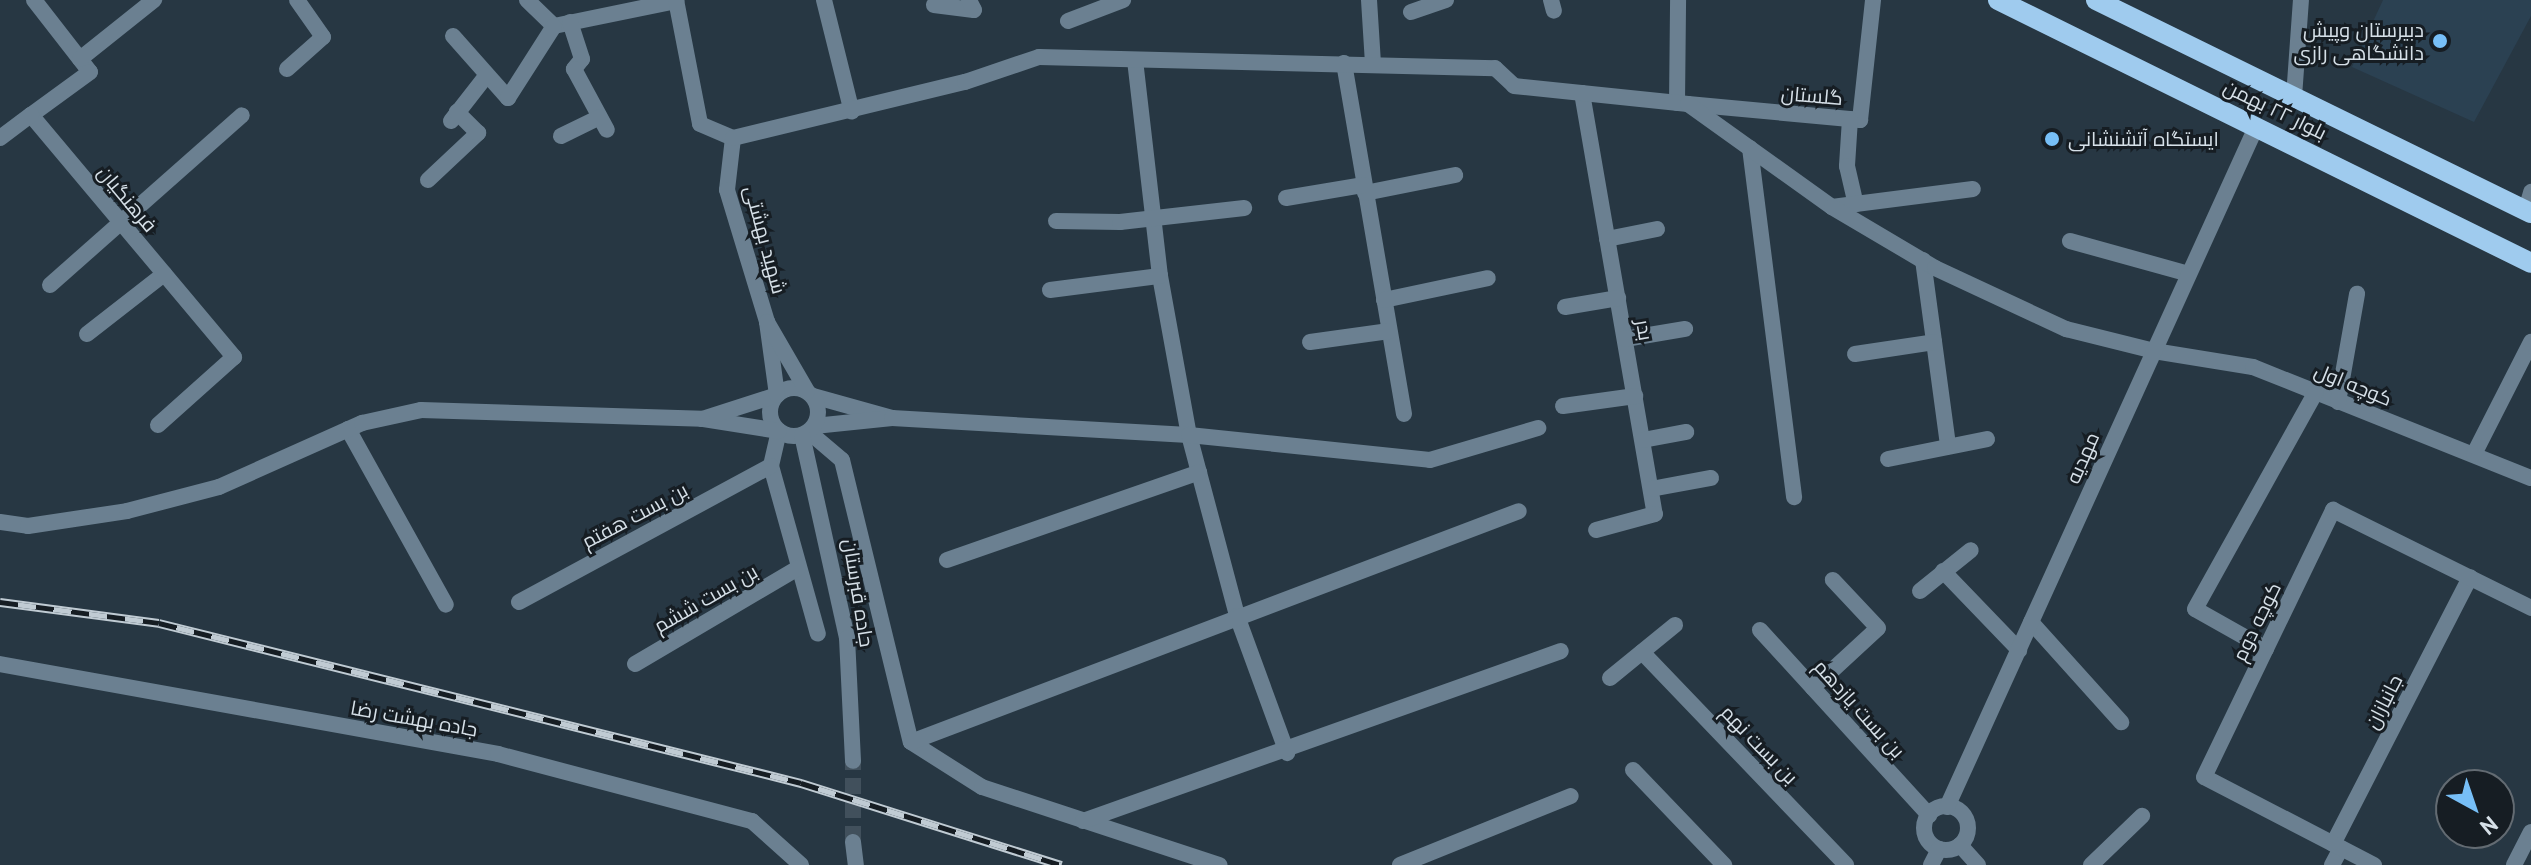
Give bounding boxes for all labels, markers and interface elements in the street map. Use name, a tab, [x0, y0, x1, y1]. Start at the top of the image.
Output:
place label: دبیرستان وپیش دانشگاهی رازی	[2294, 18, 2424, 65]
marker: دبیرستان وپیش دانشگاهی رازی	[2431, 32, 2449, 50]
street label: بلوار ۲۲ بهمن	[2220, 75, 2330, 145]
street label: گلستان	[1780, 81, 1844, 111]
place label: ایستگاه آتشنشانی	[2068, 127, 2219, 151]
marker: ایستگاه آتشنشانی	[2043, 130, 2061, 148]
street label: فرهنگیان	[92, 161, 162, 237]
street label: شهید بهشتی	[739, 183, 791, 297]
street label: بدر	[1630, 317, 1658, 343]
street label: کوچه اول	[2311, 359, 2395, 411]
street label: مهدیه	[2061, 429, 2105, 487]
street label: بن بست هفتم	[578, 478, 692, 554]
street label: جاده قبرستان	[838, 537, 878, 649]
street label: بن بست ششم	[650, 560, 762, 638]
street label: کوچه دوم	[2228, 578, 2286, 666]
street label: بن بست یازدهم	[1809, 655, 1909, 763]
street label: جانبازان	[2360, 671, 2408, 733]
street label: جاده بهشت رضا	[349, 696, 479, 742]
street label: بن بست نهم	[1715, 700, 1803, 790]
north arrow	[2435, 769, 2515, 849]
text: N	[2475, 810, 2504, 841]

